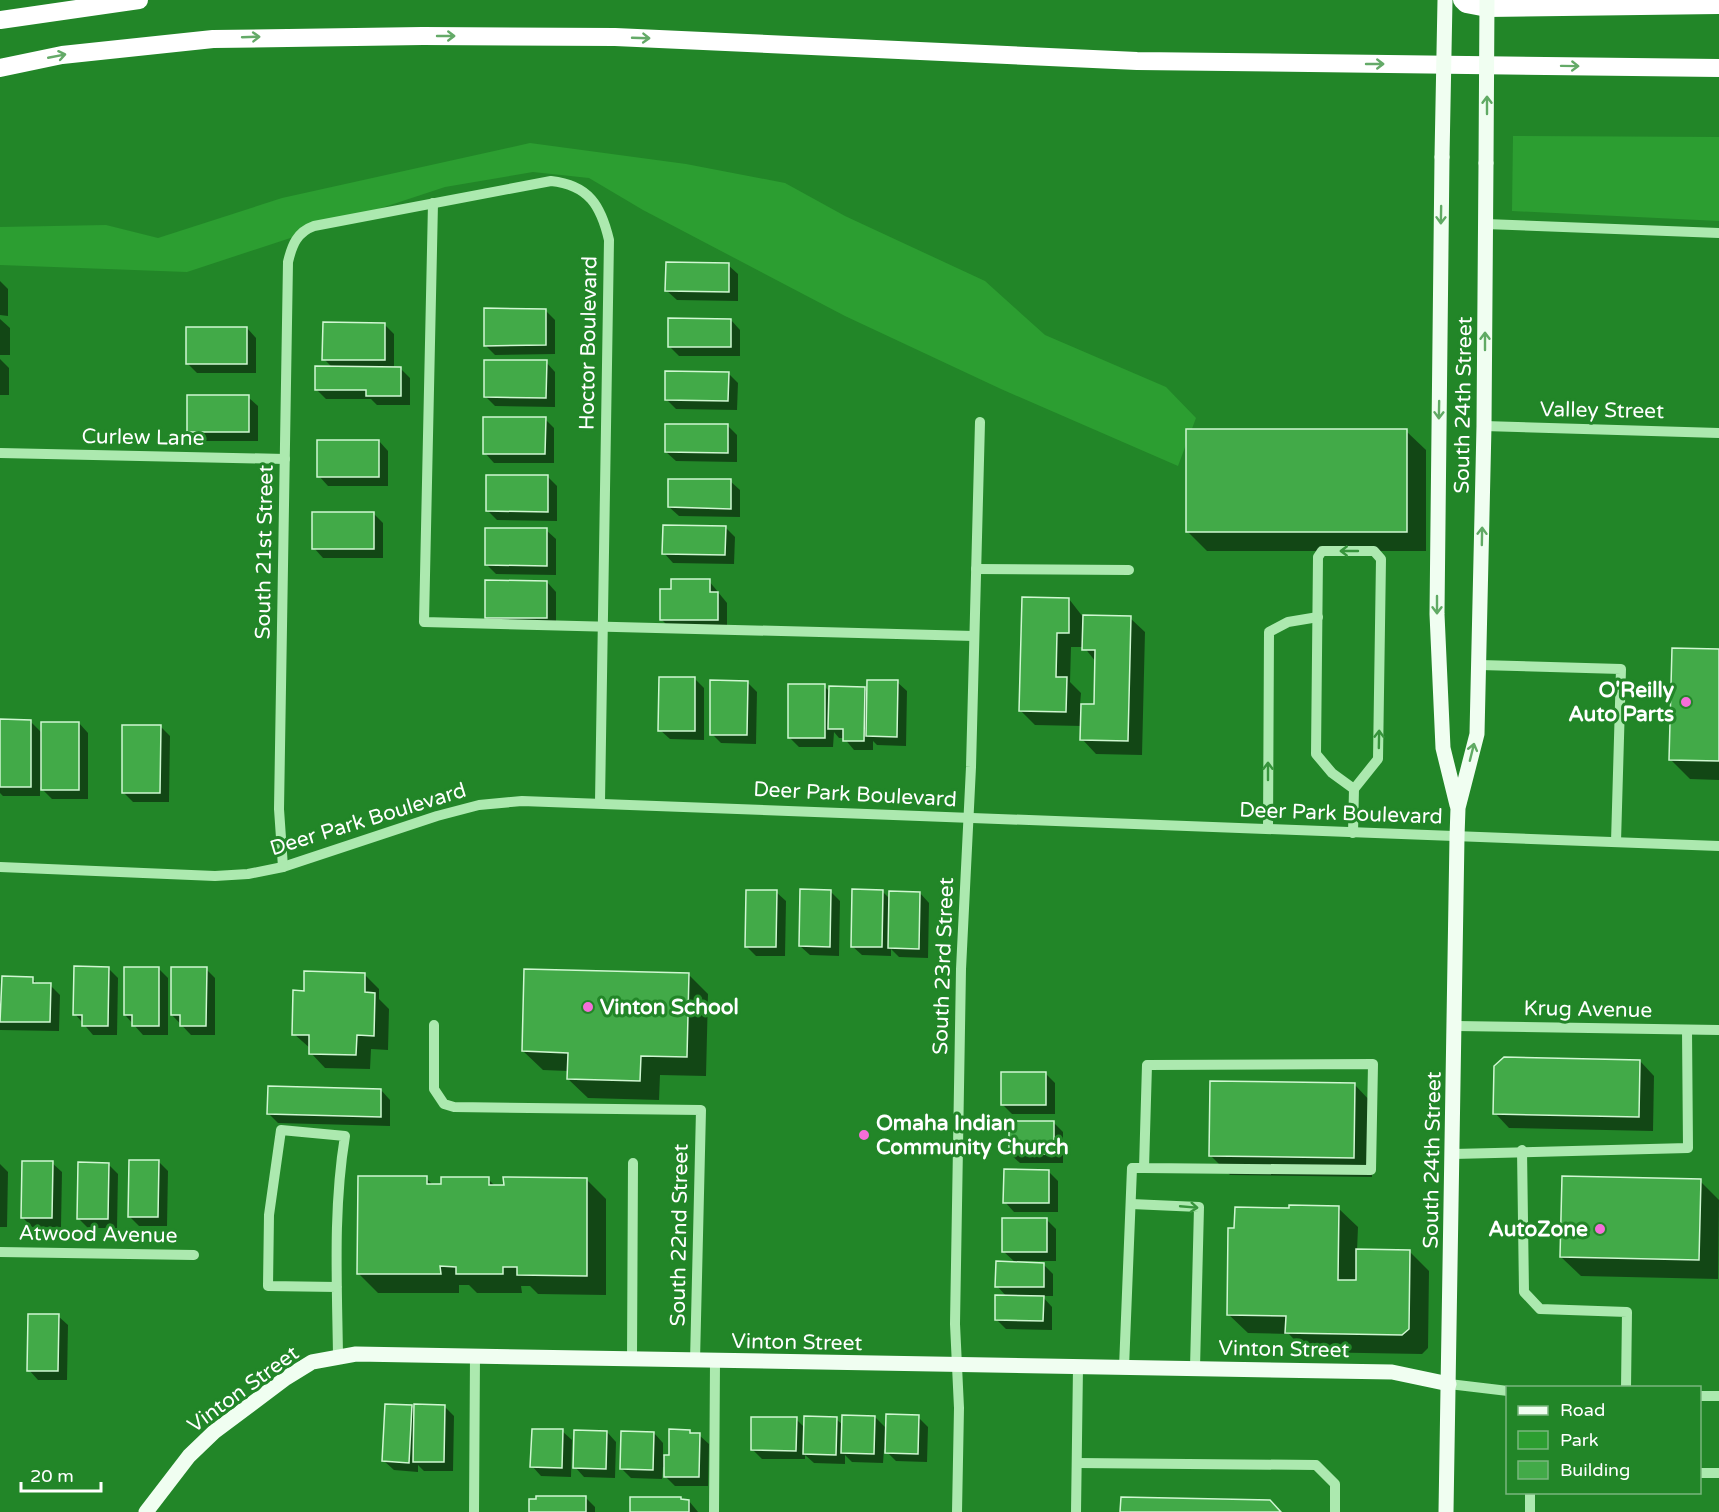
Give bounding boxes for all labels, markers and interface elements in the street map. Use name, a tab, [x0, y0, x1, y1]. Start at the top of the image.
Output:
one-way arrow	[436, 30, 456, 42]
one-way arrow	[241, 32, 261, 43]
one-way arrow	[631, 32, 651, 43]
one-way arrow	[47, 50, 67, 61]
one-way arrow	[1365, 58, 1385, 70]
one-way arrow	[1560, 60, 1580, 72]
one-way arrow	[1481, 95, 1493, 115]
one-way arrow	[1435, 205, 1447, 225]
street label: Hoctor Boulevard	[574, 256, 603, 430]
street label: South 24th Street	[1449, 316, 1478, 494]
one-way arrow	[1479, 332, 1491, 352]
street label: Valley Street	[1540, 397, 1664, 424]
one-way arrow	[1433, 400, 1445, 420]
street label: Curlew Lane	[81, 424, 205, 451]
street label: South 21st Street	[250, 464, 279, 640]
one-way arrow	[1477, 527, 1488, 547]
one-way arrow	[1339, 545, 1359, 557]
one-way arrow	[1431, 595, 1443, 615]
place label: O'Reilly Auto Parts	[1568, 678, 1675, 727]
marker: O'Reilly Auto Parts	[1679, 695, 1693, 709]
one-way arrow	[1373, 730, 1384, 750]
one-way arrow	[1467, 742, 1479, 761]
one-way arrow	[1262, 761, 1274, 781]
street label: Deer Park Boulevard	[753, 777, 957, 812]
street label: Deer Park Boulevard	[267, 778, 469, 861]
street label: Deer Park Boulevard	[1239, 797, 1443, 830]
street label: South 23rd Street	[928, 877, 959, 1055]
place label: Vinton School	[600, 995, 739, 1020]
street label: Krug Avenue	[1523, 996, 1653, 1023]
marker: Vinton School	[581, 1000, 595, 1014]
street label: South 24th Street	[1418, 1071, 1447, 1249]
place label: Omaha Indian Community Church	[876, 1111, 1069, 1160]
marker: Omaha Indian Community Church	[857, 1128, 871, 1142]
street label: South 22nd Street	[665, 1143, 694, 1327]
one-way arrow	[1179, 1202, 1198, 1213]
place label: AutoZone	[1488, 1217, 1588, 1242]
street label: Atwood Avenue	[18, 1221, 178, 1248]
marker: AutoZone	[1593, 1222, 1607, 1236]
street label: Vinton Street	[731, 1329, 863, 1356]
street label: Vinton Street	[1218, 1336, 1350, 1363]
street label: Vinton Street	[183, 1341, 304, 1438]
legend	[1506, 1386, 1701, 1494]
text: Road	[1560, 1399, 1605, 1421]
text: Park	[1560, 1429, 1599, 1451]
scale bar	[21, 1455, 100, 1493]
text: Building	[1560, 1459, 1630, 1481]
text: 20 m	[30, 1465, 74, 1487]

